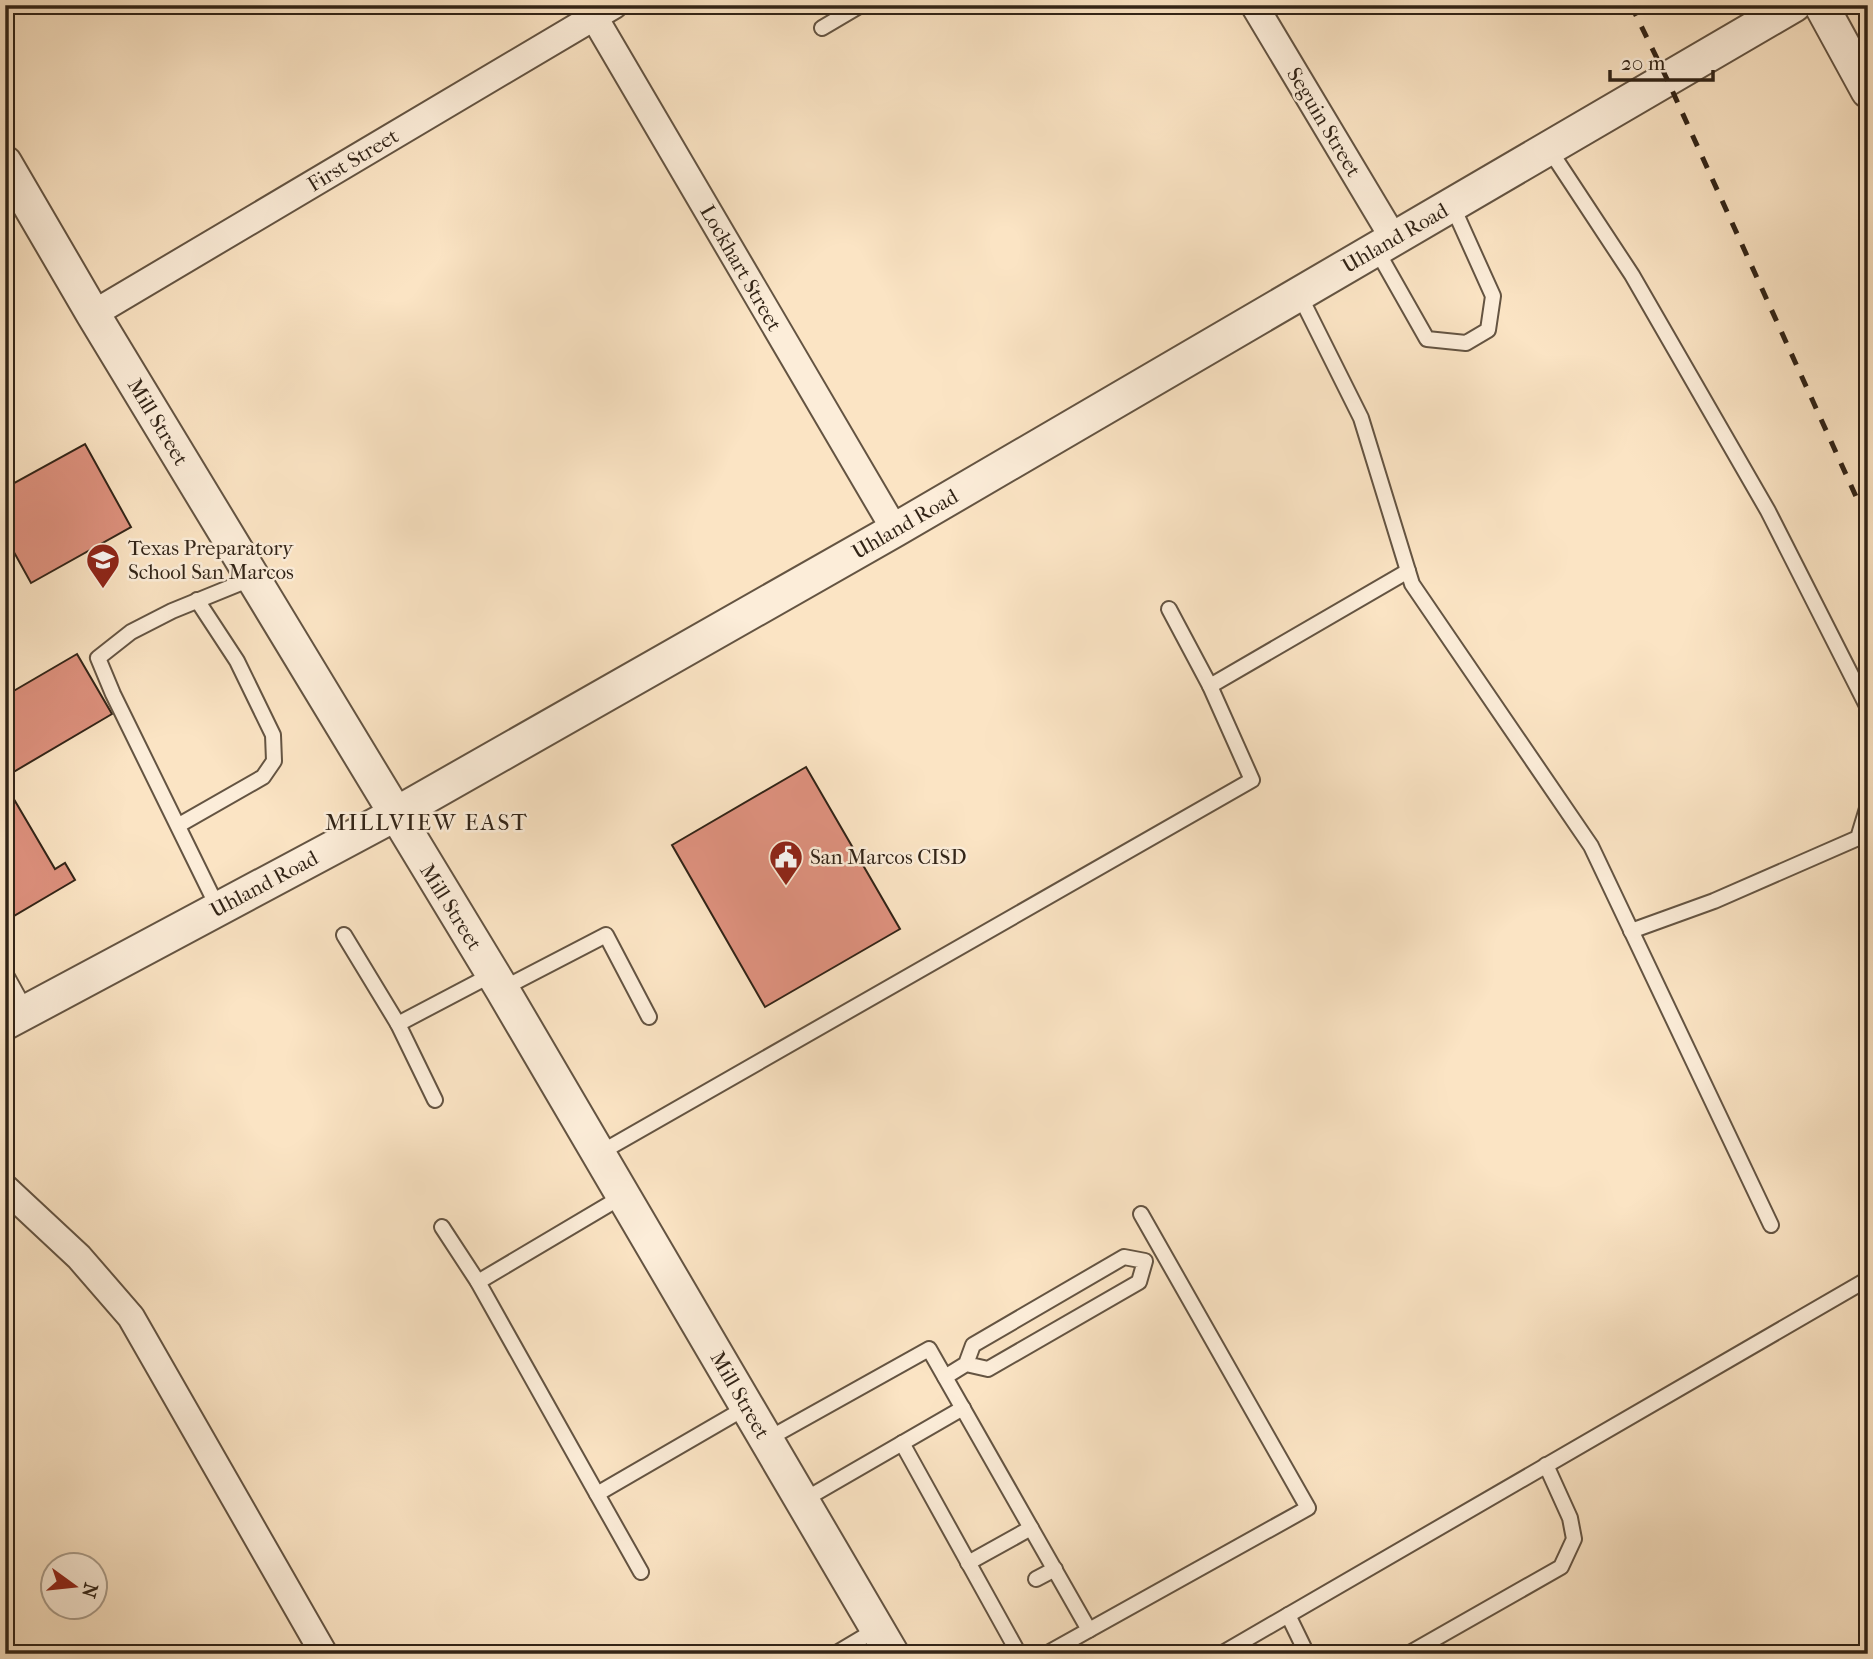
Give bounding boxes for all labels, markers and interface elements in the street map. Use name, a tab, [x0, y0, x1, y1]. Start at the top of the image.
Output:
scale bar	[1610, 38, 1714, 82]
text: 20 m	[1621, 51, 1666, 75]
street label: Seguin Street	[1282, 63, 1366, 181]
street label: First Street	[303, 123, 403, 196]
street label: Uhland Road	[1338, 198, 1453, 278]
street label: Lockhart Street	[695, 201, 787, 336]
street label: Mill Street	[123, 374, 194, 470]
street label: Uhland Road	[848, 484, 963, 564]
place label: Texas Preparatory School San Marcos	[128, 536, 294, 584]
school or university icon: Texas Preparatory School San Marcos	[84, 541, 122, 590]
district label: MILLVIEW EAST	[325, 809, 529, 836]
public building icon: San Marcos CISD	[767, 838, 805, 887]
street label: Uhland Road	[206, 845, 322, 922]
place label: San Marcos CISD	[810, 845, 966, 869]
street label: Mill Street	[415, 860, 487, 955]
street label: Mill Street	[705, 1347, 775, 1443]
north arrow	[38, 1550, 108, 1620]
text: N	[77, 1580, 102, 1601]

